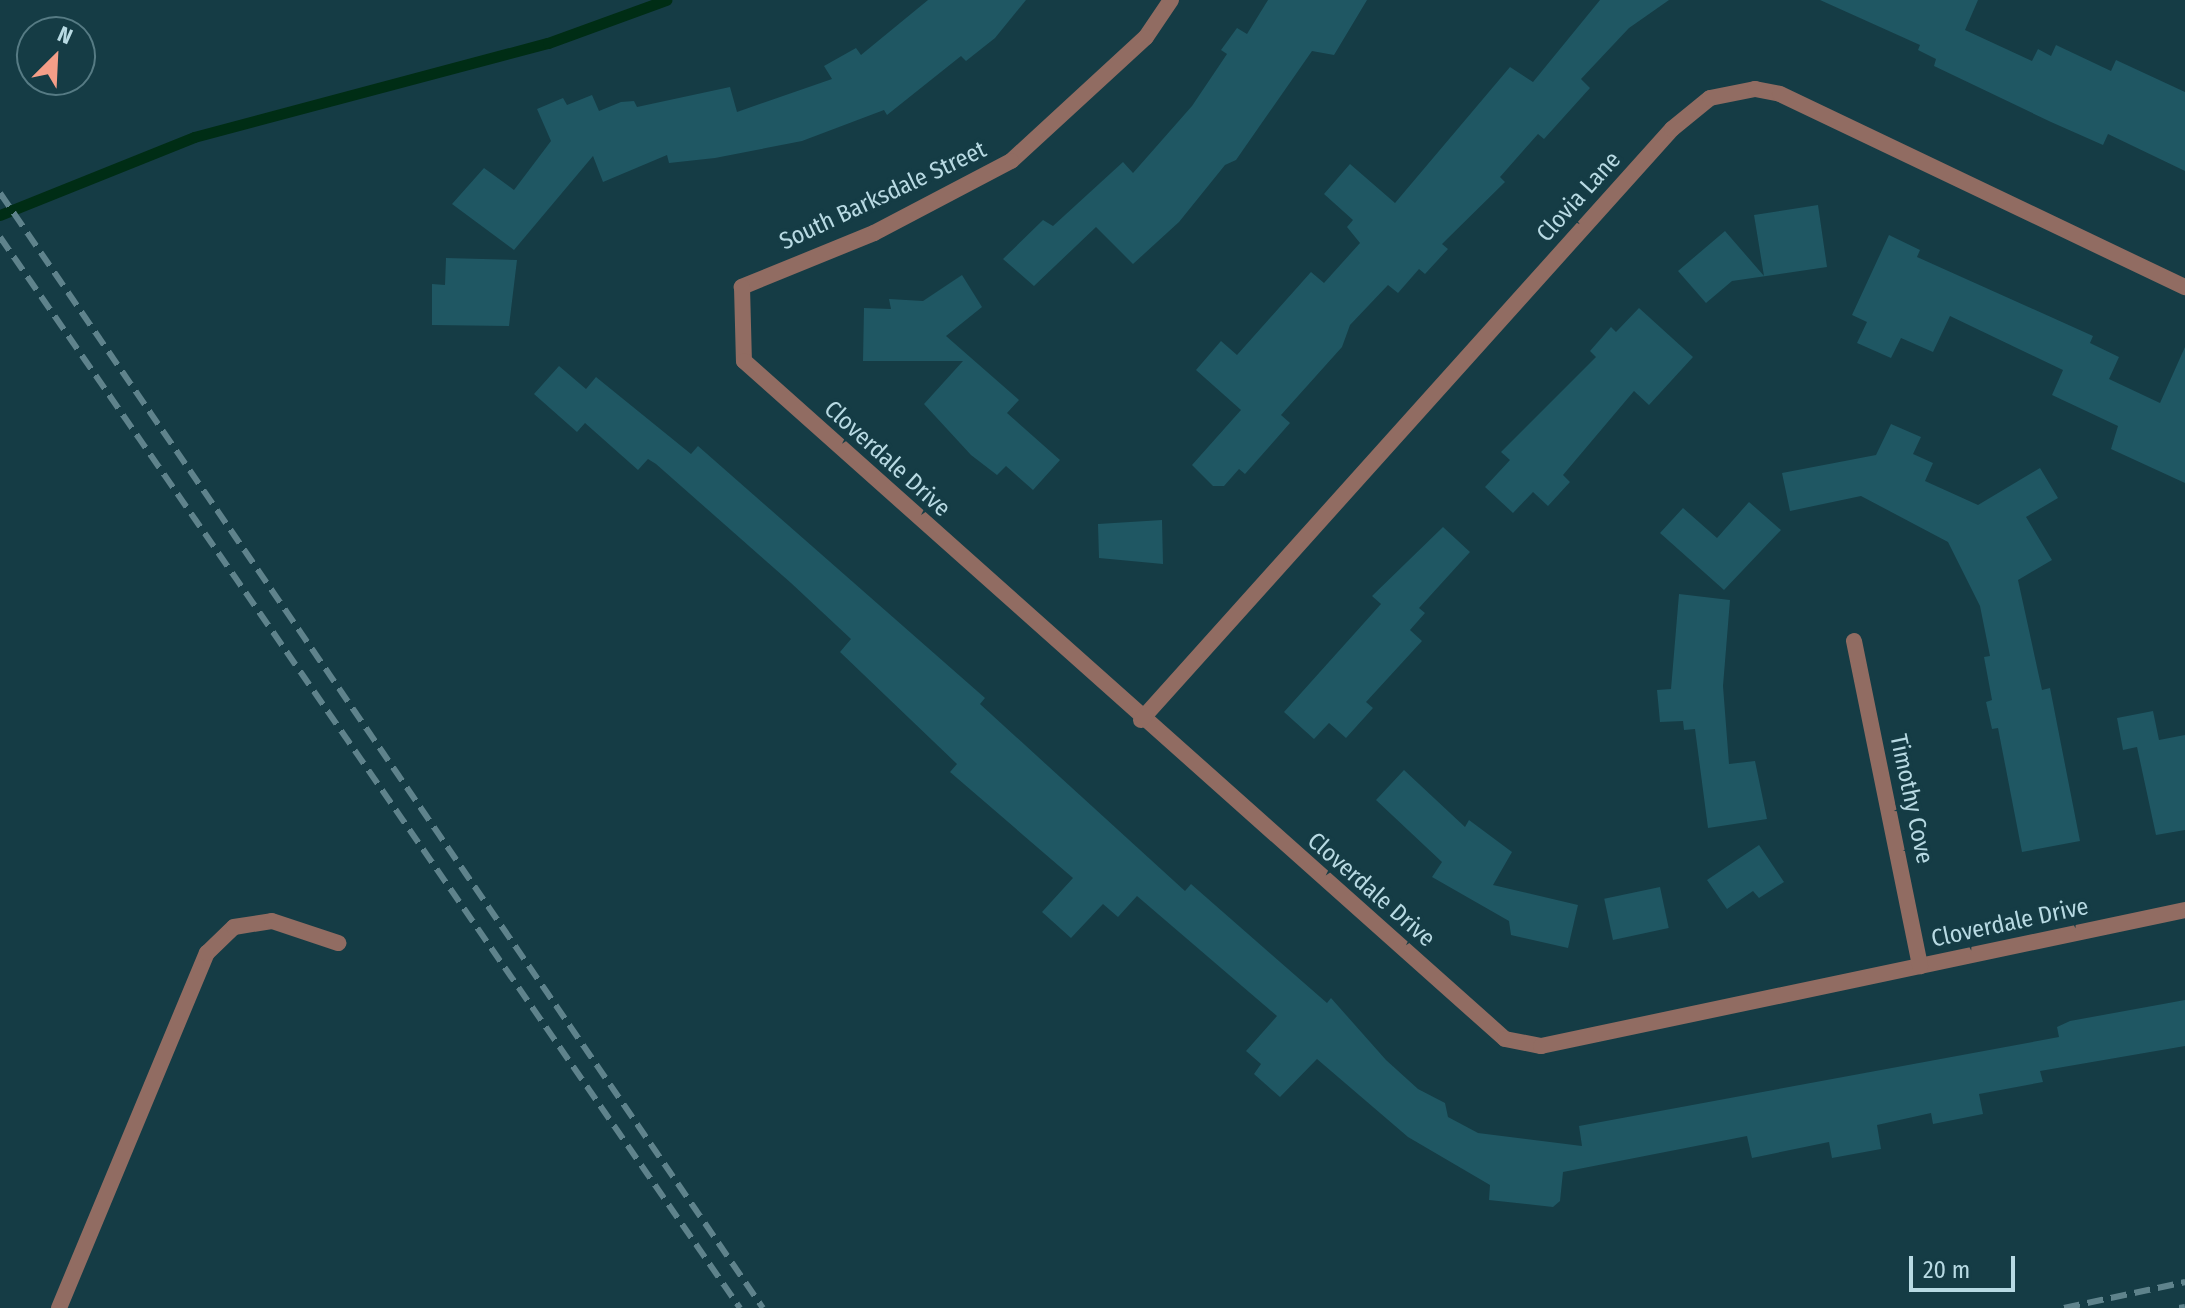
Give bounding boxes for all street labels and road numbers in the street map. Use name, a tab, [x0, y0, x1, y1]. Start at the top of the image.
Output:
street label: South Barksdale Street	[775, 135, 991, 257]
street label: Clovia Lane	[1531, 146, 1627, 248]
street label: Cloverdale Drive	[818, 395, 956, 523]
street label: Timothy Cove	[1883, 732, 1939, 866]
street label: Cloverdale Drive	[1301, 827, 1441, 953]
street label: Cloverdale Drive	[1929, 892, 2091, 954]

